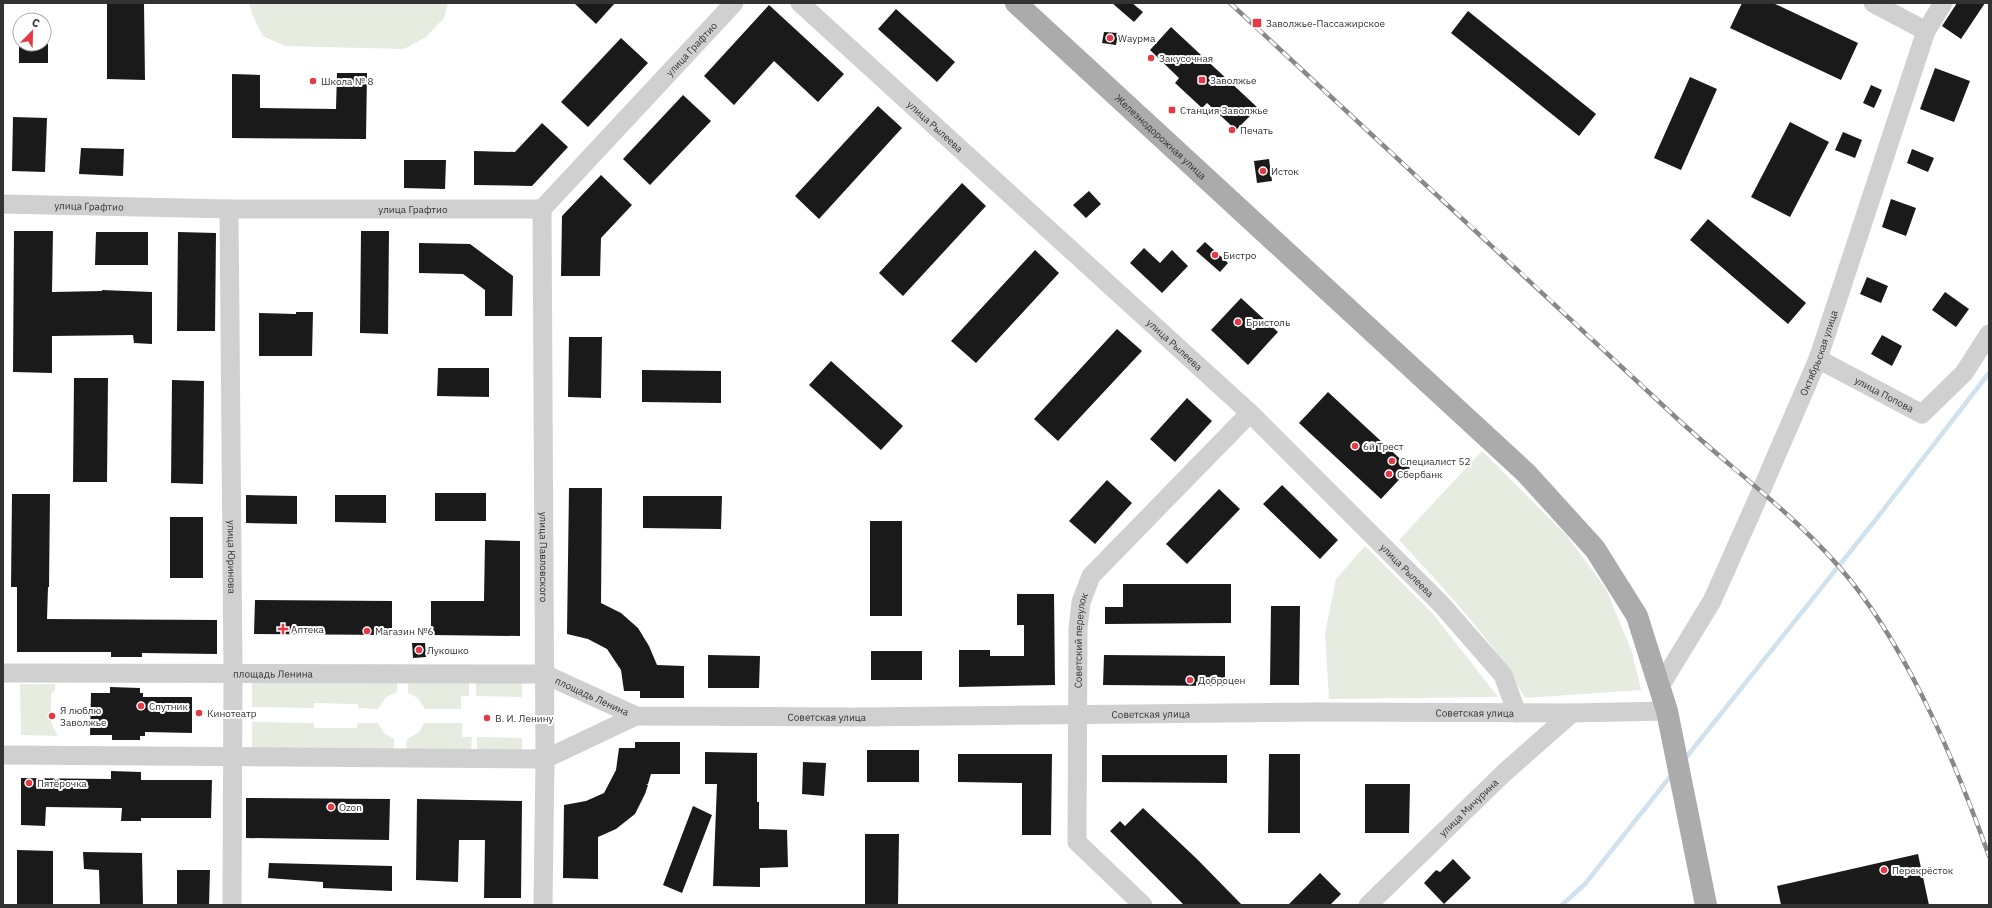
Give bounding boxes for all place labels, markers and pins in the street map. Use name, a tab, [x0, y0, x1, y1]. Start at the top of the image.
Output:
marker: Заволжье-Пассажирское	[1251, 17, 1263, 29]
place label: Заволжье-Пассажирское	[1266, 17, 1385, 30]
place label: Wаурма	[1118, 32, 1156, 45]
marker: Wаурма	[1105, 33, 1115, 43]
place label: Закусочная	[1159, 52, 1213, 65]
marker: Закусочная	[1146, 53, 1156, 63]
place label: Заволжье	[1210, 74, 1257, 87]
place label: Школа № 8	[321, 75, 373, 88]
marker: Заволжье	[1197, 75, 1207, 85]
marker: Школа № 8	[308, 76, 318, 86]
place label: Станция Заволжье	[1180, 104, 1269, 117]
marker: Станция Заволжье	[1167, 105, 1177, 115]
place label: Печать	[1240, 124, 1273, 137]
marker: Печать	[1227, 125, 1237, 135]
place label: Исток	[1271, 165, 1299, 178]
marker: Исток	[1258, 166, 1268, 176]
place label: Бистро	[1223, 249, 1257, 262]
marker: Бистро	[1210, 250, 1220, 260]
place label: Бристоль	[1246, 316, 1290, 329]
marker: Бристоль	[1233, 317, 1243, 327]
place label: 6й Трест	[1363, 440, 1404, 453]
marker: 6й Трест	[1350, 441, 1360, 451]
place label: Специалист 52	[1400, 455, 1470, 468]
marker: Специалист 52	[1387, 456, 1397, 466]
place label: Сбербанк	[1397, 468, 1443, 481]
marker: Сбербанк	[1384, 469, 1394, 479]
place label: Аптека	[291, 623, 325, 636]
marker: Аптека	[278, 624, 288, 634]
place label: Магазин №6	[375, 625, 433, 638]
marker: Магазин №6	[362, 626, 372, 636]
place label: Лукошко	[427, 644, 469, 657]
marker: Лукошко	[414, 645, 424, 655]
place label: Доброцен	[1198, 674, 1245, 687]
marker: Доброцен	[1185, 675, 1195, 685]
place label: Спутник	[149, 700, 188, 713]
marker: Спутник	[136, 701, 146, 711]
place label: Я люблю Заволжье	[60, 704, 107, 729]
place label: Кинотеатр	[207, 707, 257, 720]
marker: Кинотеатр	[194, 708, 204, 718]
marker: Я люблю Заволжье	[47, 711, 57, 721]
place label: В. И. Ленину	[495, 712, 554, 725]
marker: В. И. Ленину	[482, 713, 492, 723]
place label: Пятёрочка	[37, 777, 88, 790]
marker: Пятёрочка	[24, 778, 34, 788]
place label: Ozon	[339, 801, 362, 814]
marker: Ozon	[326, 802, 336, 812]
place label: Перекрёсток	[1892, 864, 1954, 877]
marker: Перекрёсток	[1879, 865, 1889, 875]

